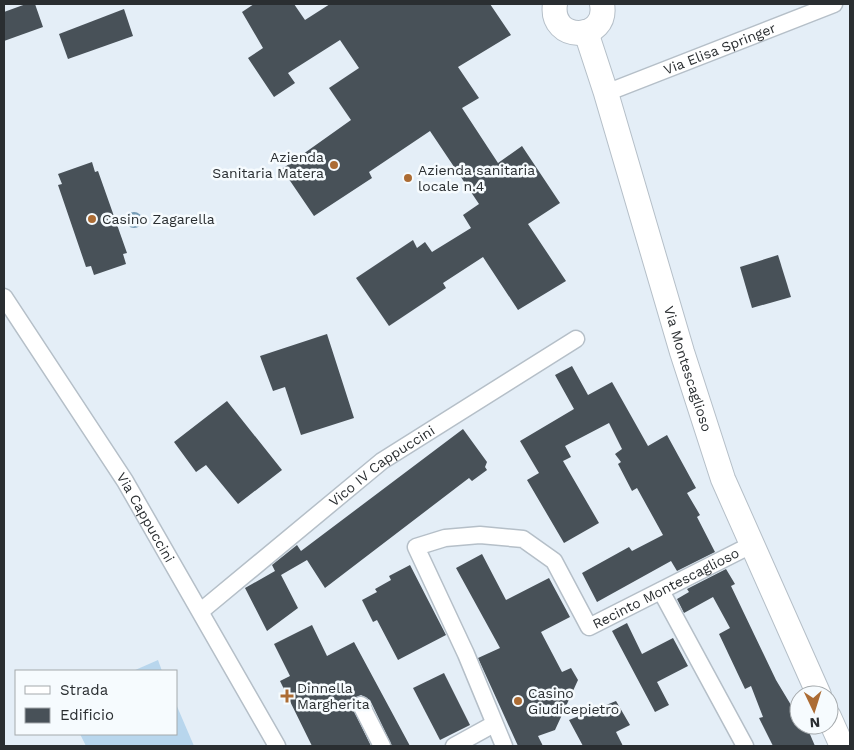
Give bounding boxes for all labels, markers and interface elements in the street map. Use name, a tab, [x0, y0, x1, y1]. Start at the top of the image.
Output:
street label: Via Elisa Springer	[661, 19, 778, 78]
place label: Azienda Sanitaria Matera	[212, 149, 324, 181]
marker: Azienda Sanitaria Matera	[328, 159, 340, 171]
place label: Azienda sanitaria locale n.4	[418, 162, 535, 194]
marker: Azienda sanitaria locale n.4	[402, 172, 414, 184]
place label: Casino Zagarella	[102, 211, 215, 227]
marker: Casino Zagarella	[86, 213, 98, 225]
street label: Via Montescaglioso	[661, 304, 715, 434]
street label: Vico IV Cappuccini	[326, 422, 437, 510]
street label: Via Cappuccini	[114, 469, 178, 565]
street label: Recinto Montescaglioso	[590, 544, 742, 632]
legend	[15, 670, 178, 735]
place label: Dinnella Margherita	[297, 680, 370, 712]
text: Strada	[60, 681, 109, 699]
place label: Casino Giudicepietro	[528, 685, 619, 717]
north arrow	[789, 685, 839, 735]
marker: Dinnella Margherita	[281, 690, 293, 702]
marker: Casino Giudicepietro	[512, 695, 524, 707]
text: Edificio	[60, 706, 114, 724]
text: N	[809, 715, 821, 731]

